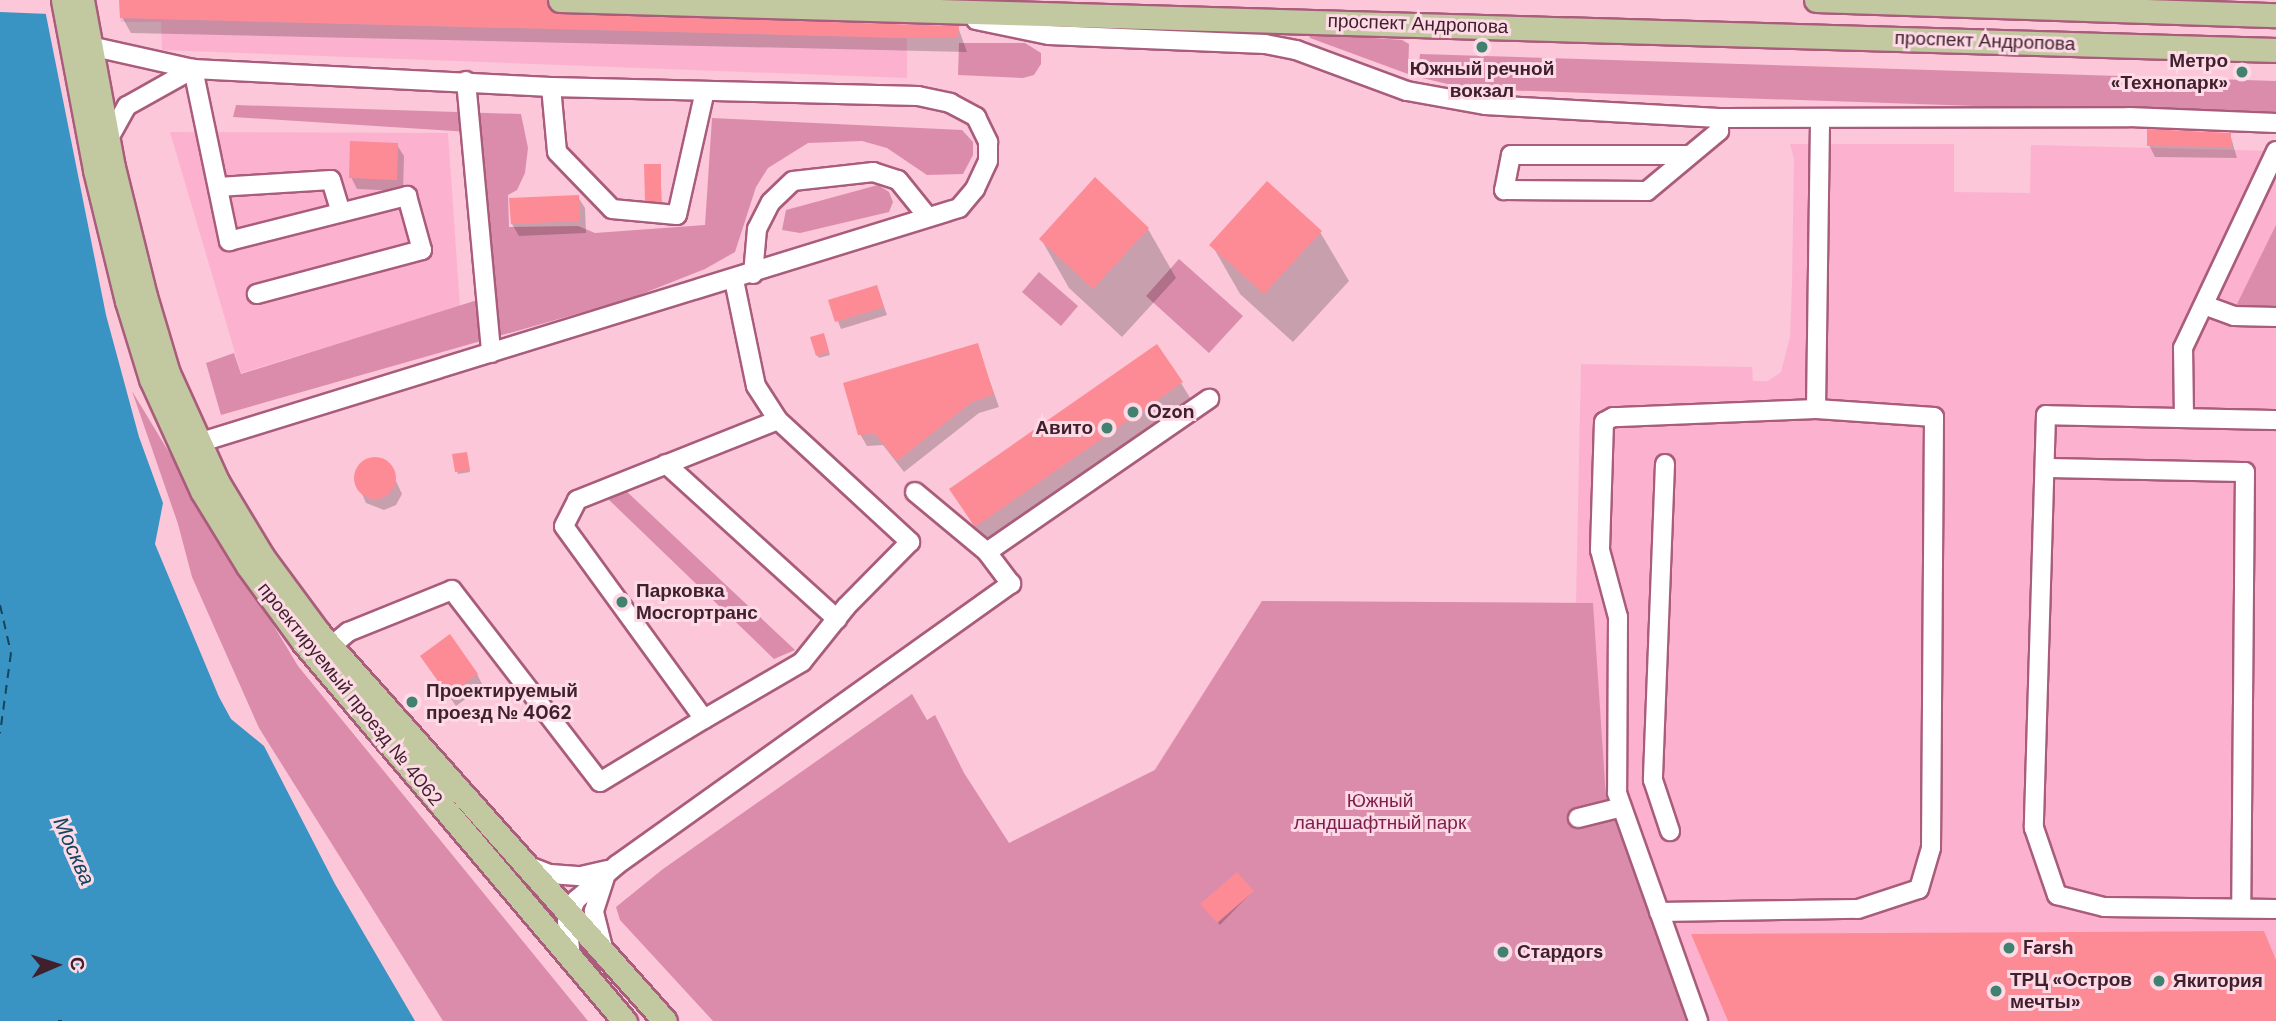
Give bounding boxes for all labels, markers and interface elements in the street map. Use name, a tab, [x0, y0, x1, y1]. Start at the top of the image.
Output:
street label: проспект Андропова	[1327, 9, 1509, 39]
street label: проспект Андропова	[1894, 26, 2076, 56]
marker: Южный речной вокзал	[1474, 39, 1490, 55]
place label: Метро «Технопарк»	[2111, 50, 2228, 94]
place label: Южный речной вокзал	[1410, 58, 1554, 102]
marker: Метро «Технопарк»	[2234, 64, 2250, 80]
place label: Ozon	[1147, 401, 1195, 423]
marker: Ozon	[1125, 404, 1141, 420]
place label: Авито	[1035, 417, 1093, 439]
marker: Авито	[1099, 420, 1115, 436]
street label: проектируемый проезд № 4062	[253, 578, 447, 810]
place label: Парковка Мосгортранс	[636, 580, 758, 624]
marker: Парковка Мосгортранс	[614, 594, 630, 610]
place label: Проектируемый проезд № 4062	[426, 680, 578, 724]
marker: Проектируемый проезд № 4062	[404, 694, 420, 710]
park label: Южный ландшафтный парк	[1294, 790, 1466, 834]
water label: Москва	[48, 813, 100, 889]
north arrow	[21, 930, 91, 1000]
place label: Farsh	[2023, 937, 2073, 959]
marker: Farsh	[2001, 940, 2017, 956]
place label: Стардогs	[1517, 941, 1603, 963]
marker: Стардогs	[1495, 944, 1511, 960]
text: С	[65, 956, 90, 971]
place label: ТРЦ «Остров мечты»	[2010, 969, 2132, 1013]
place label: Якитория	[2173, 970, 2263, 992]
marker: Якитория	[2151, 973, 2167, 989]
marker: ТРЦ «Остров мечты»	[1988, 983, 2004, 999]

